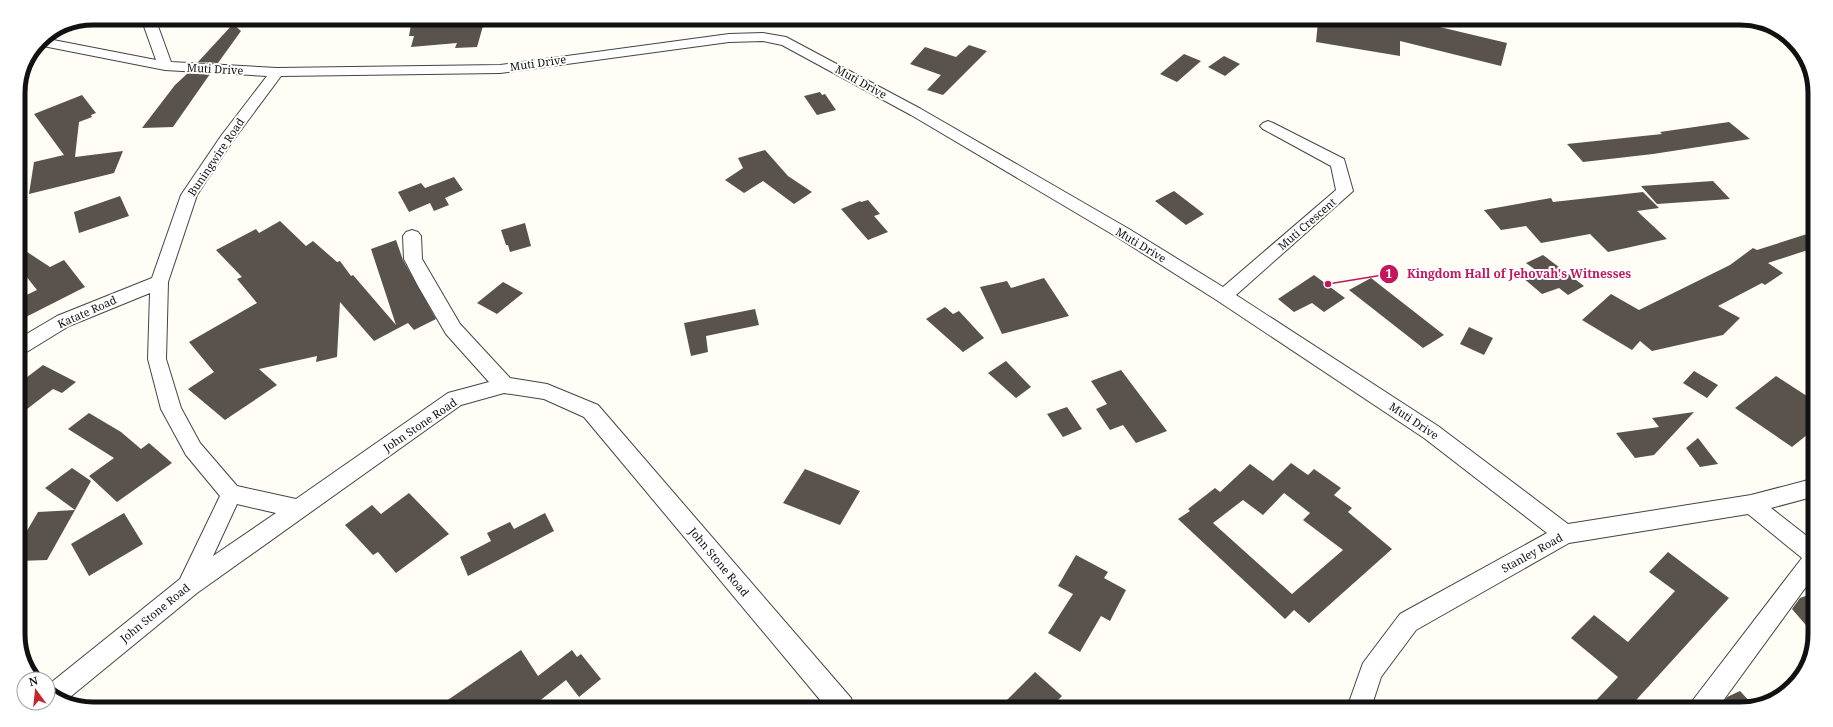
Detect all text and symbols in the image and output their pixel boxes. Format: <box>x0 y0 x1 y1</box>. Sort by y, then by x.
street label: Muti Drive <box>509 51 567 74</box>
street label: Muti Drive <box>186 60 244 77</box>
street label: Muti Drive <box>833 61 890 102</box>
street label: Buningwire Road <box>184 115 247 199</box>
street label: Muti Crescent <box>1274 194 1339 253</box>
street label: Muti Drive <box>1113 224 1169 266</box>
callout: Kingdom Hall of Jehovah's Witnesses <box>1379 262 1639 286</box>
text: 1 <box>1386 265 1393 282</box>
text: Kingdom Hall of Jehovah's Witnesses <box>1407 265 1631 282</box>
street label: Katate Road <box>55 292 119 331</box>
street label: John Stone Road <box>379 394 460 455</box>
street label: Muti Drive <box>1387 399 1442 443</box>
street label: John Stone Road <box>685 523 753 600</box>
street label: Stanley Road <box>1498 529 1565 576</box>
street label: John Stone Road <box>116 580 193 646</box>
north arrow <box>16 671 56 711</box>
text: N <box>27 672 40 689</box>

